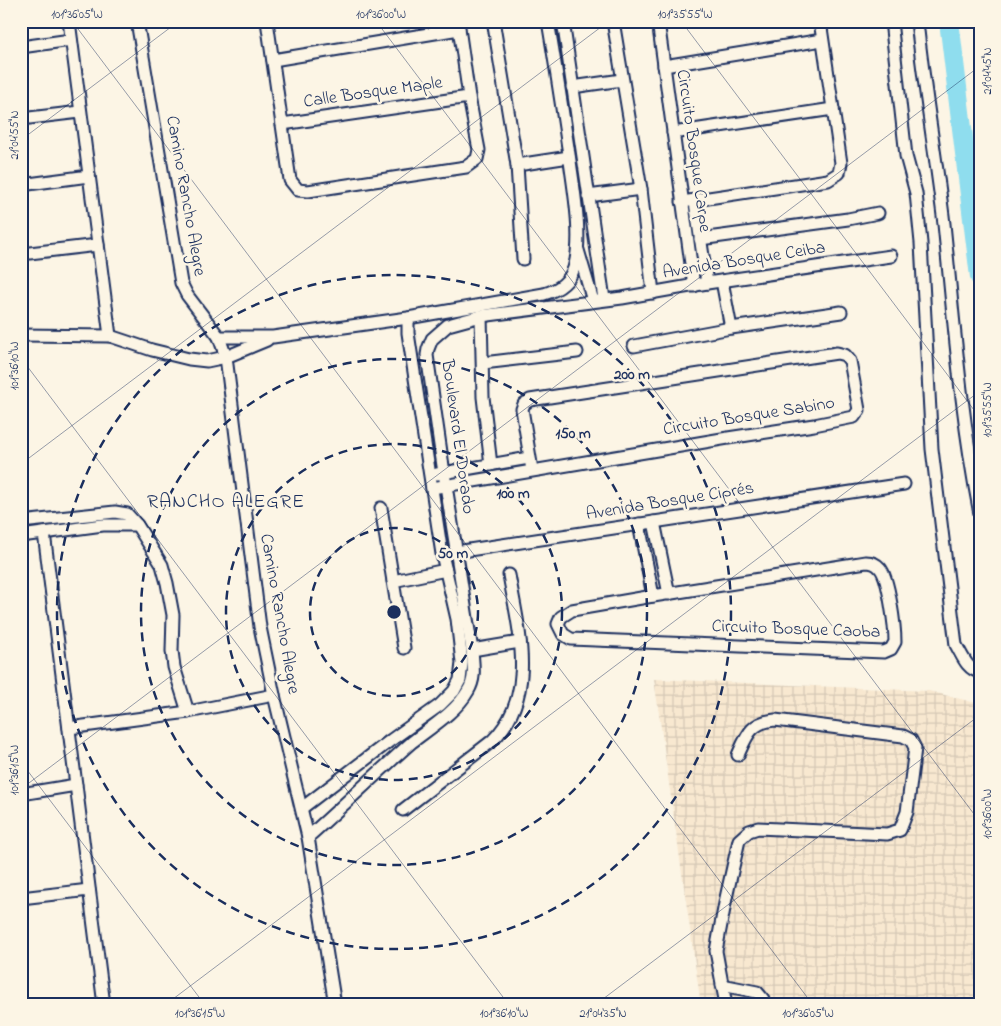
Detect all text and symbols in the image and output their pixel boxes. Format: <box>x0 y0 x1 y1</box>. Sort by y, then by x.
text: 101°36'05"W <box>51 6 103 24</box>
text: 101°36'00"W <box>356 6 406 24</box>
text: 101°35'55"W <box>658 6 712 24</box>
text: 21°04'45"N <box>979 47 997 95</box>
street label: Circuito Bosque Carpe <box>669 68 717 235</box>
street label: Calle Bosque Maple <box>302 70 445 116</box>
text: 21°04'55"N <box>6 110 24 160</box>
street label: Camino Rancho Alegre <box>157 114 212 279</box>
street label: Avenida Bosque Ceiba <box>661 235 827 287</box>
text: 101°36'10"W <box>6 342 24 390</box>
street label: Boulevard El Dorado <box>433 357 481 516</box>
text: 200 m <box>613 364 650 386</box>
text: 101°35'55"W <box>979 383 997 437</box>
street label: Circuito Bosque Sabino <box>661 391 837 443</box>
text: 150 m <box>555 423 591 445</box>
street label: Avenida Bosque Ciprés <box>584 476 756 528</box>
text: 100 m <box>496 483 530 505</box>
district label: RANCHO ALEGRE <box>147 488 305 517</box>
street label: Camino Rancho Alegre <box>251 532 306 697</box>
text: 50 m <box>438 543 469 565</box>
centre of rings <box>385 603 403 621</box>
street label: Circuito Bosque Caoba <box>711 614 881 646</box>
text: 101°36'15"W <box>6 745 24 795</box>
text: 101°36'00"W <box>979 789 997 839</box>
text: 101°36'15"W <box>175 1005 225 1023</box>
text: 101°36'10"W <box>480 1005 528 1023</box>
text: 21°04'35"N <box>579 1005 627 1023</box>
text: 101°36'05"W <box>782 1005 834 1023</box>

